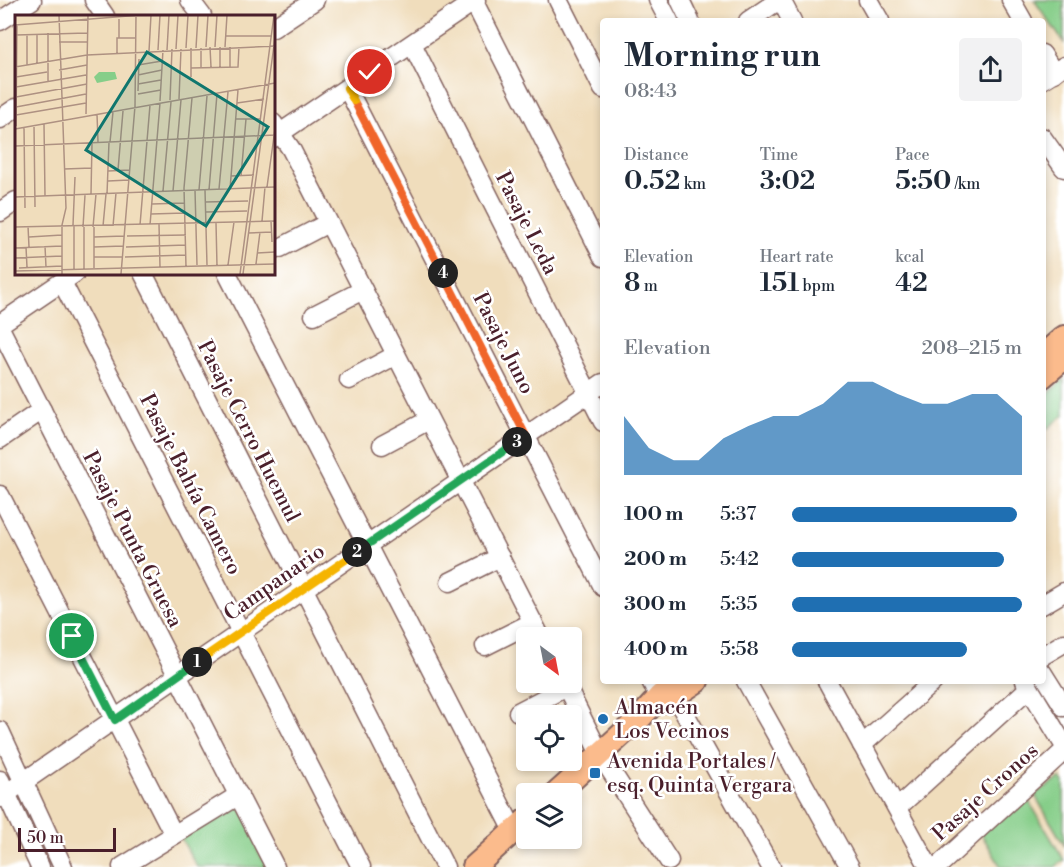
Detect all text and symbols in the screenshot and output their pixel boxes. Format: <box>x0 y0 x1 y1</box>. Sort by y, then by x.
inset map <box>15 15 274 274</box>
text: Morning run <box>624 36 821 77</box>
button: share <box>959 38 1022 101</box>
pin <box>344 46 395 97</box>
icon: check <box>353 55 386 88</box>
text: 08:43 <box>624 79 677 104</box>
text: Distance <box>624 145 689 165</box>
text: Time <box>760 145 798 165</box>
text: Pace <box>895 145 930 165</box>
text: 0.52 <box>624 165 680 197</box>
text: 3:02 <box>760 165 815 197</box>
text: 5:50 <box>895 165 951 197</box>
street label: Pasaje Leda <box>489 167 563 280</box>
text: km <box>680 174 706 194</box>
text: /km <box>951 174 980 194</box>
text: Elevation <box>624 247 693 267</box>
text: Heart rate <box>760 247 834 267</box>
text: kcal <box>895 247 924 267</box>
pin: 4 <box>428 258 458 288</box>
text: 4 <box>438 263 448 283</box>
text: 8 <box>624 267 640 299</box>
text: 151 <box>760 267 799 299</box>
text: 42 <box>895 267 928 299</box>
text: m <box>640 276 658 296</box>
text: bpm <box>799 276 835 296</box>
street label: Pasaje Juno <box>466 288 540 399</box>
street label: Pasaje Cerro Huemul <box>191 336 305 527</box>
text: Elevation <box>624 336 711 361</box>
text: 208–215 m <box>921 336 1022 361</box>
street label: Pasaje Bahía Camero <box>133 390 247 579</box>
pin: 3 <box>502 427 532 457</box>
text: 3 <box>512 432 522 452</box>
street label: Pasaje Punta Gruesa <box>76 447 188 632</box>
text: 100 m <box>624 502 683 527</box>
text: 5:37 <box>720 502 756 527</box>
pin: 2 <box>342 537 372 567</box>
street label: Campanario <box>219 538 330 627</box>
text: 2 <box>352 542 362 562</box>
text: 200 m <box>624 547 687 572</box>
text: 5:42 <box>720 547 759 572</box>
text: 300 m <box>624 592 687 617</box>
text: 5:35 <box>720 592 758 617</box>
pin <box>46 610 97 661</box>
icon: arrive <box>55 619 88 652</box>
north arrow <box>516 627 582 693</box>
map controls <box>516 627 582 849</box>
text: 400 m <box>624 637 688 662</box>
text: 5:58 <box>720 637 759 662</box>
pin: 1 <box>182 647 212 677</box>
text: 1 <box>193 652 201 672</box>
place label: Almacén Los Vecinos <box>614 695 729 745</box>
button: locate <box>516 705 582 771</box>
marker: Almacén Los Vecinos <box>596 712 610 726</box>
street label: Pasaje Cronos <box>927 738 1044 847</box>
place label: Avenida Portales / esq. Quinta Vergara <box>606 749 793 799</box>
marker: Avenida Portales / esq. Quinta Vergara <box>588 766 602 780</box>
button: layers <box>516 783 582 849</box>
scale bar <box>18 825 116 852</box>
text: 50 m <box>27 828 64 848</box>

